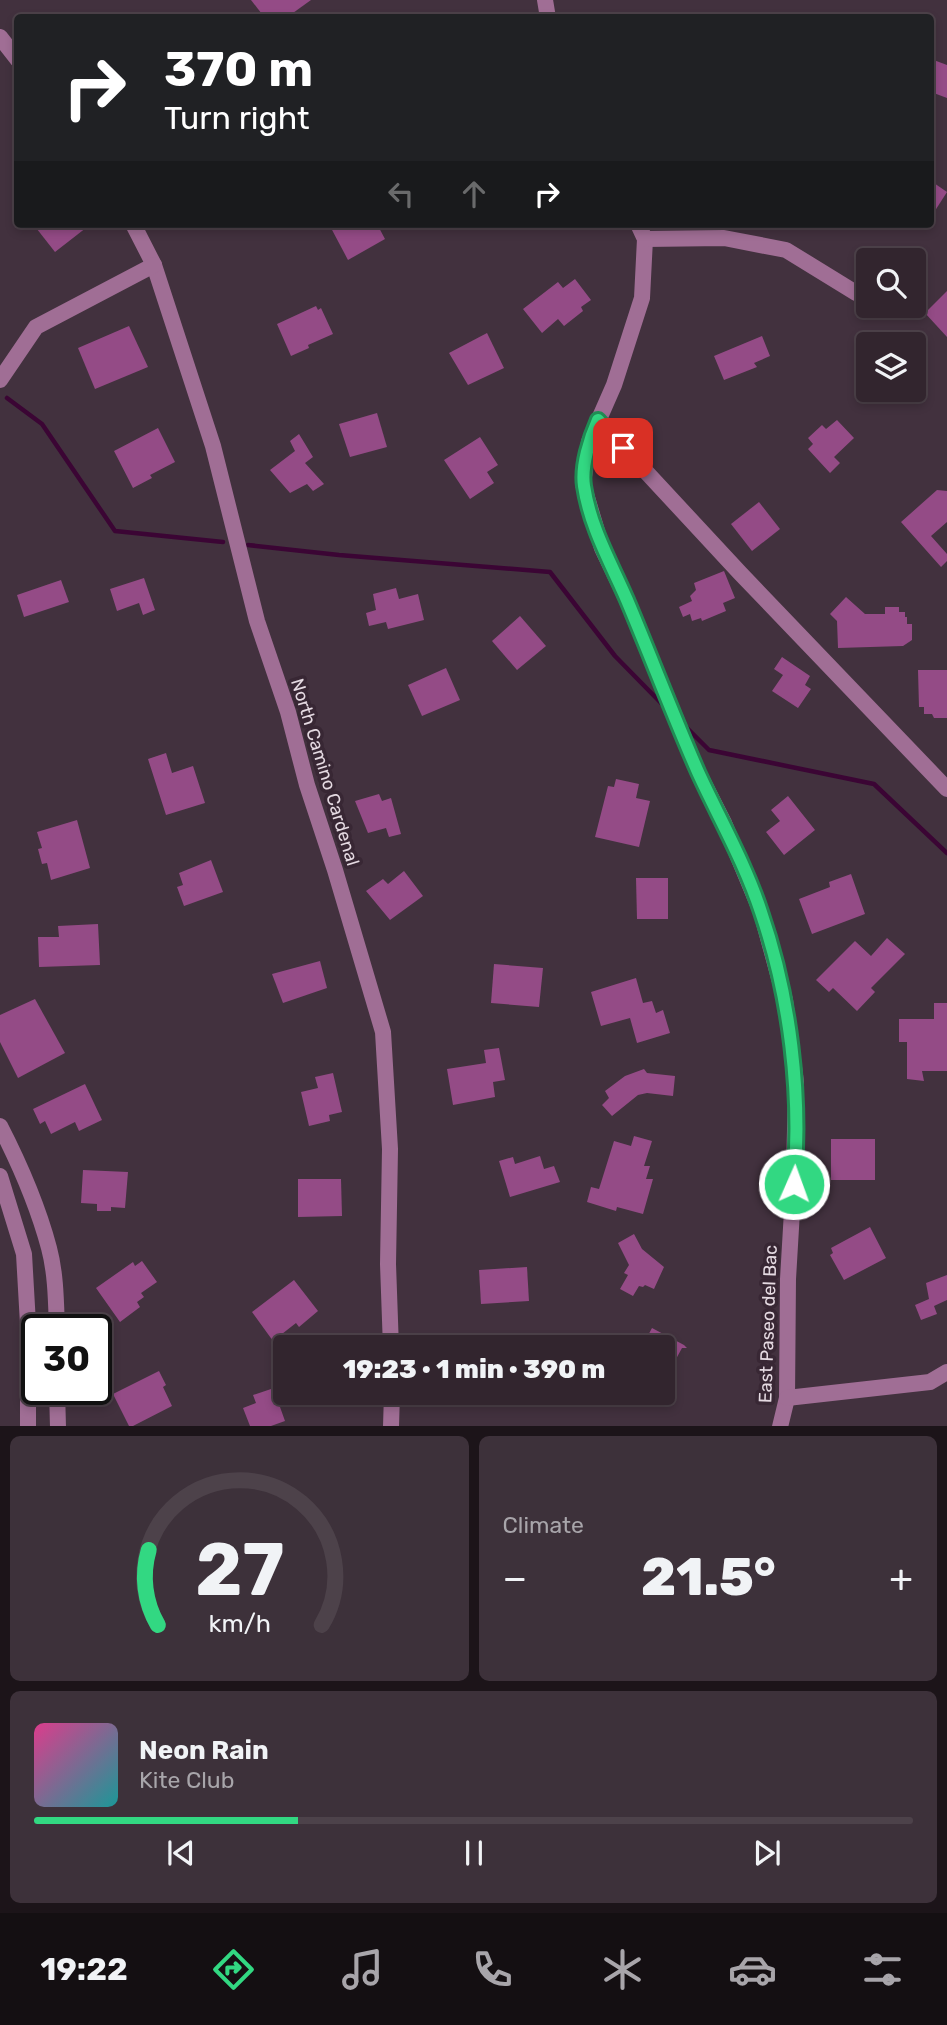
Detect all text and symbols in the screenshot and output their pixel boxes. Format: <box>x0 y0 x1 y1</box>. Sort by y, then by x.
text: 370 m <box>164 40 313 98</box>
icon: right <box>49 42 140 133</box>
text: Turn right <box>164 99 309 137</box>
icon: left <box>382 175 420 213</box>
icon: ahead <box>455 175 493 213</box>
icon: right <box>528 175 566 213</box>
map controls <box>856 248 926 402</box>
button: search <box>856 248 926 318</box>
button: layers <box>856 332 926 402</box>
pin <box>593 418 653 478</box>
icon: arrive <box>604 429 642 467</box>
street label: North Camino Cardenal <box>286 676 364 868</box>
position arrow <box>757 1147 831 1221</box>
street label: East Paseo del Bac <box>754 1244 782 1403</box>
speed limit sign: 30 <box>21 1314 112 1405</box>
text: 19:23 · 1 min · 390 m <box>343 1354 605 1385</box>
text: Climate <box>503 1511 584 1539</box>
text: 27 <box>195 1527 284 1613</box>
text: 21.5° <box>641 1546 776 1608</box>
text: − <box>503 1555 527 1601</box>
text: + <box>889 1555 913 1601</box>
text: km/h <box>208 1608 270 1637</box>
text: Neon Rain <box>139 1735 269 1766</box>
text: Kite Club <box>139 1766 234 1794</box>
icon: previous <box>162 1834 200 1872</box>
icon: pause <box>455 1834 493 1872</box>
icon: next <box>748 1834 786 1872</box>
icon: directions <box>209 1945 258 1994</box>
icon: music <box>338 1945 387 1994</box>
icon: phone <box>468 1945 517 1994</box>
icon: climate <box>598 1945 647 1994</box>
icon: car <box>728 1945 777 1994</box>
icon: filters <box>858 1945 907 1994</box>
text: 19:22 <box>40 1950 128 1988</box>

